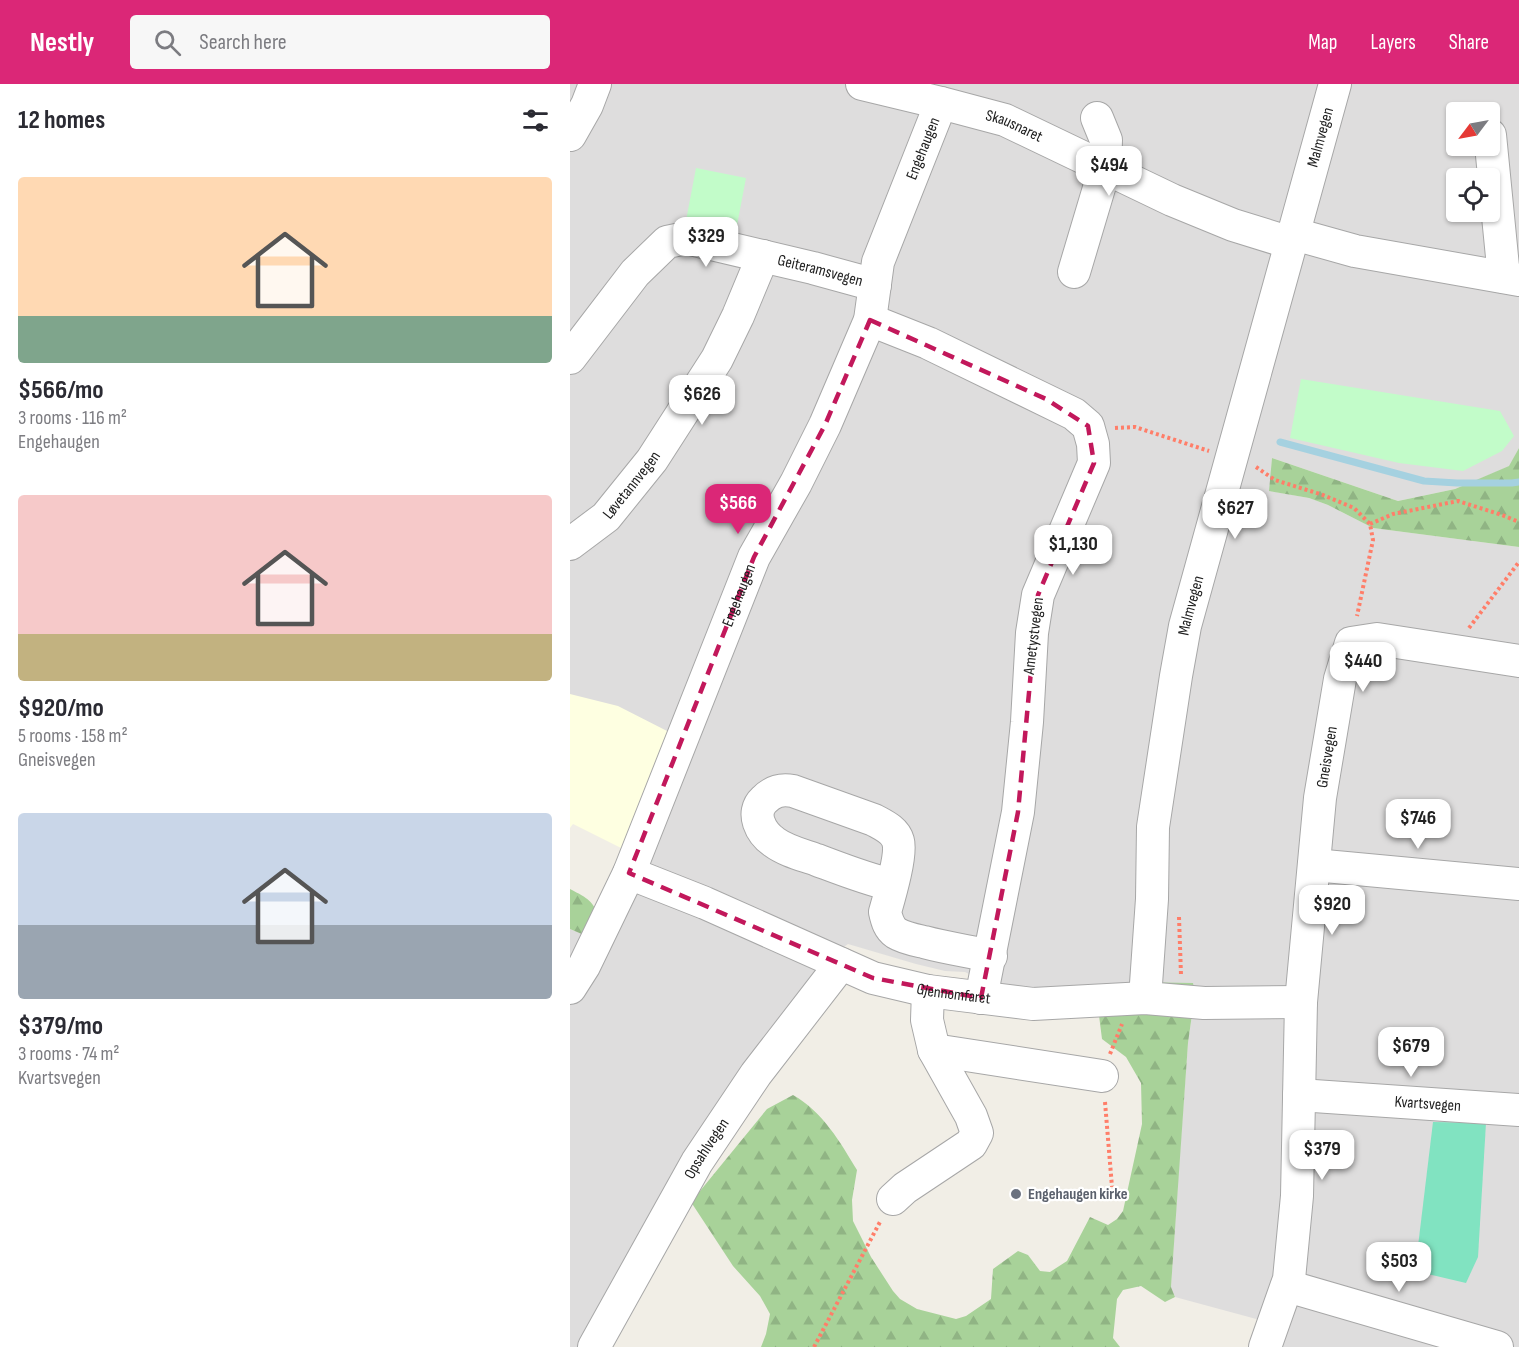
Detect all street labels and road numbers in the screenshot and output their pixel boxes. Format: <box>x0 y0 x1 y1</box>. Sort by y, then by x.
street label: Malmvegen <box>1303 105 1338 169</box>
street label: Skausnaret <box>984 106 1046 146</box>
street label: Engehaugen <box>902 115 944 183</box>
street label: Geiteramsvegen <box>776 250 865 291</box>
street label: Løvetannvegen <box>599 448 665 523</box>
street label: Engehaugen <box>718 561 760 629</box>
street label: Malmvegen <box>1174 574 1208 637</box>
street label: Ametystvegen <box>1020 596 1048 677</box>
street label: Gneisvegen <box>1312 725 1341 789</box>
street label: Gjennomfaret <box>915 979 992 1008</box>
street label: Kvartsvegen <box>1394 1092 1461 1116</box>
street label: Opsahlvegen <box>680 1115 733 1182</box>

